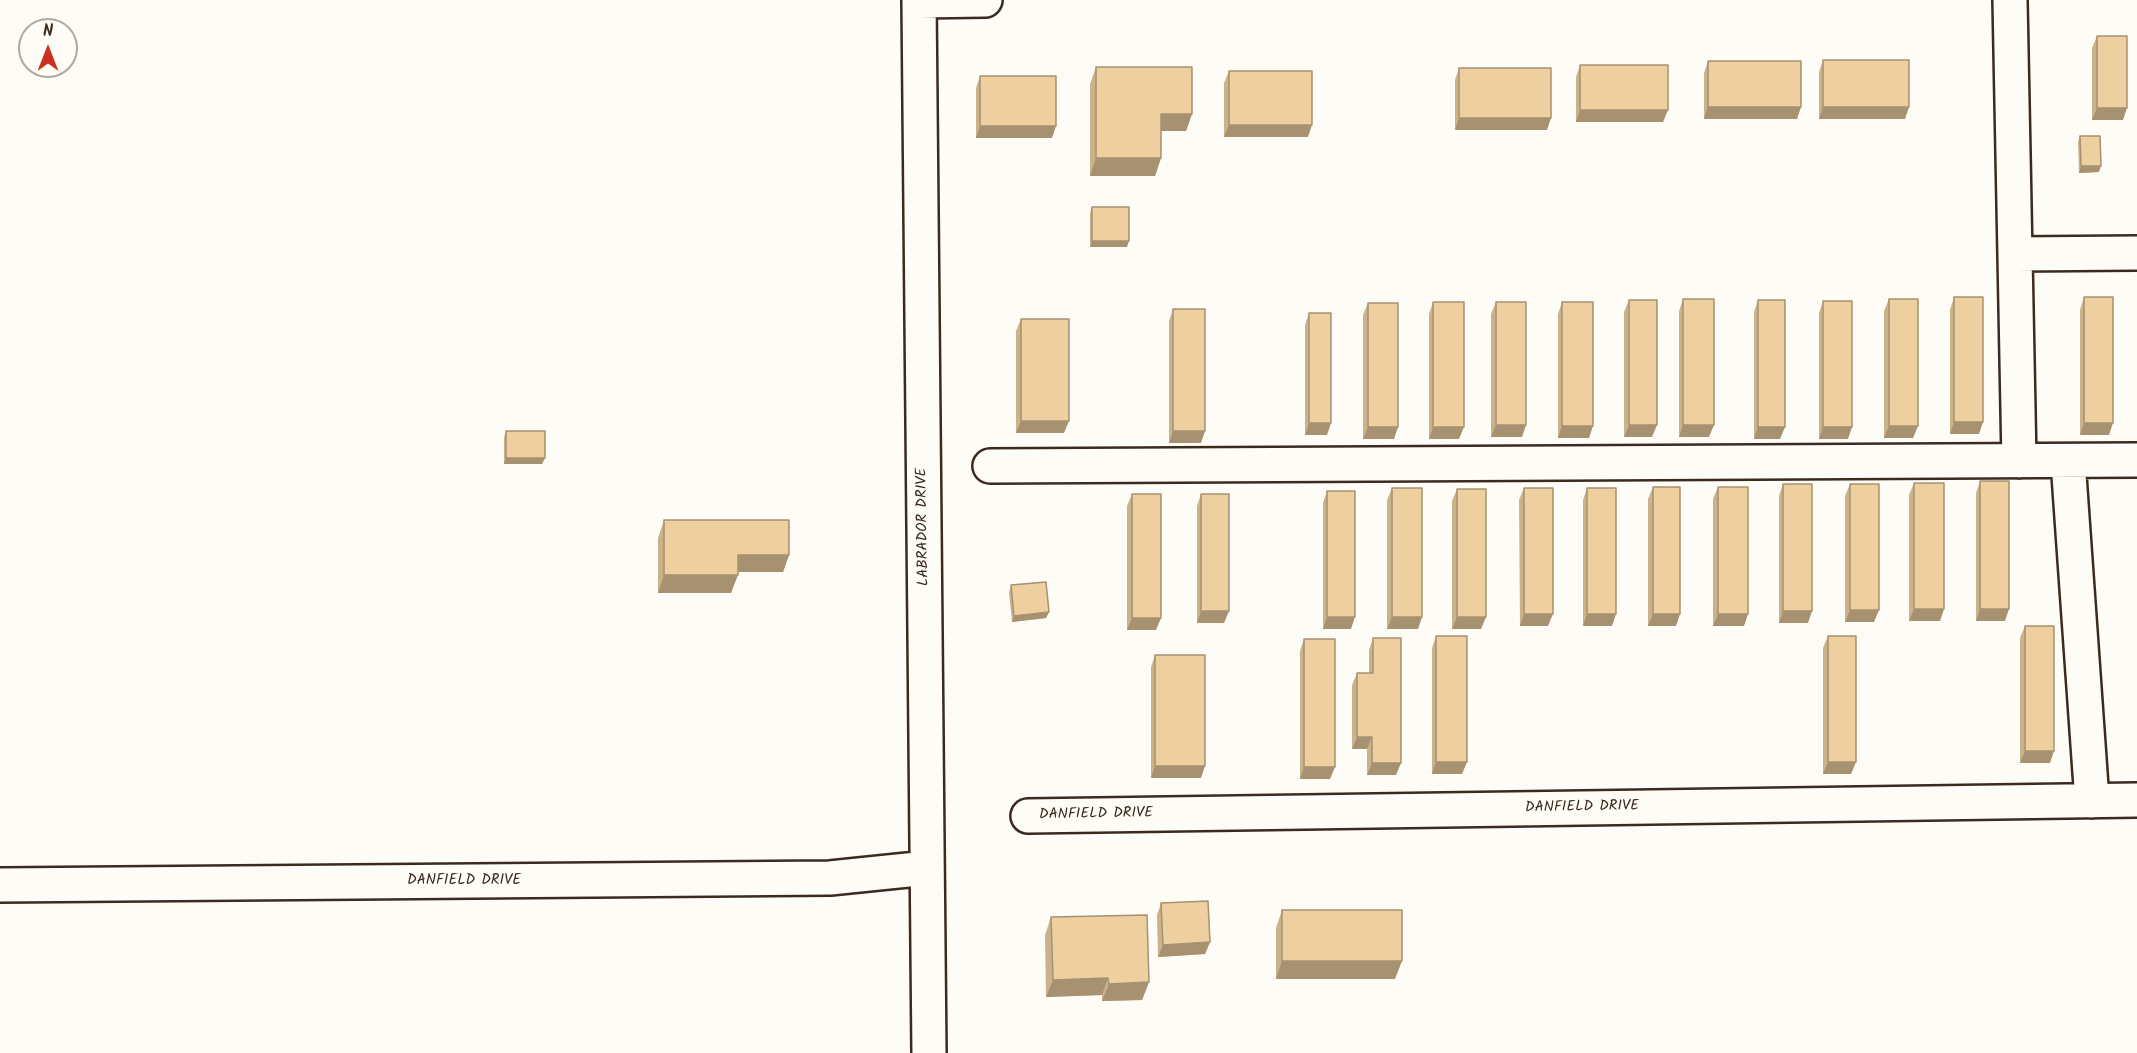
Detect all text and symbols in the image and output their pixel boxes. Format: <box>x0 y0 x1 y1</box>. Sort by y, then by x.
north arrow <box>18 18 78 78</box>
text: N <box>43 19 53 44</box>
street label: LABRADOR DRIVE <box>914 468 934 586</box>
street label: DANFIELD DRIVE <box>1525 798 1639 818</box>
street label: DANFIELD DRIVE <box>1039 805 1153 825</box>
street label: DANFIELD DRIVE <box>407 872 521 890</box>

